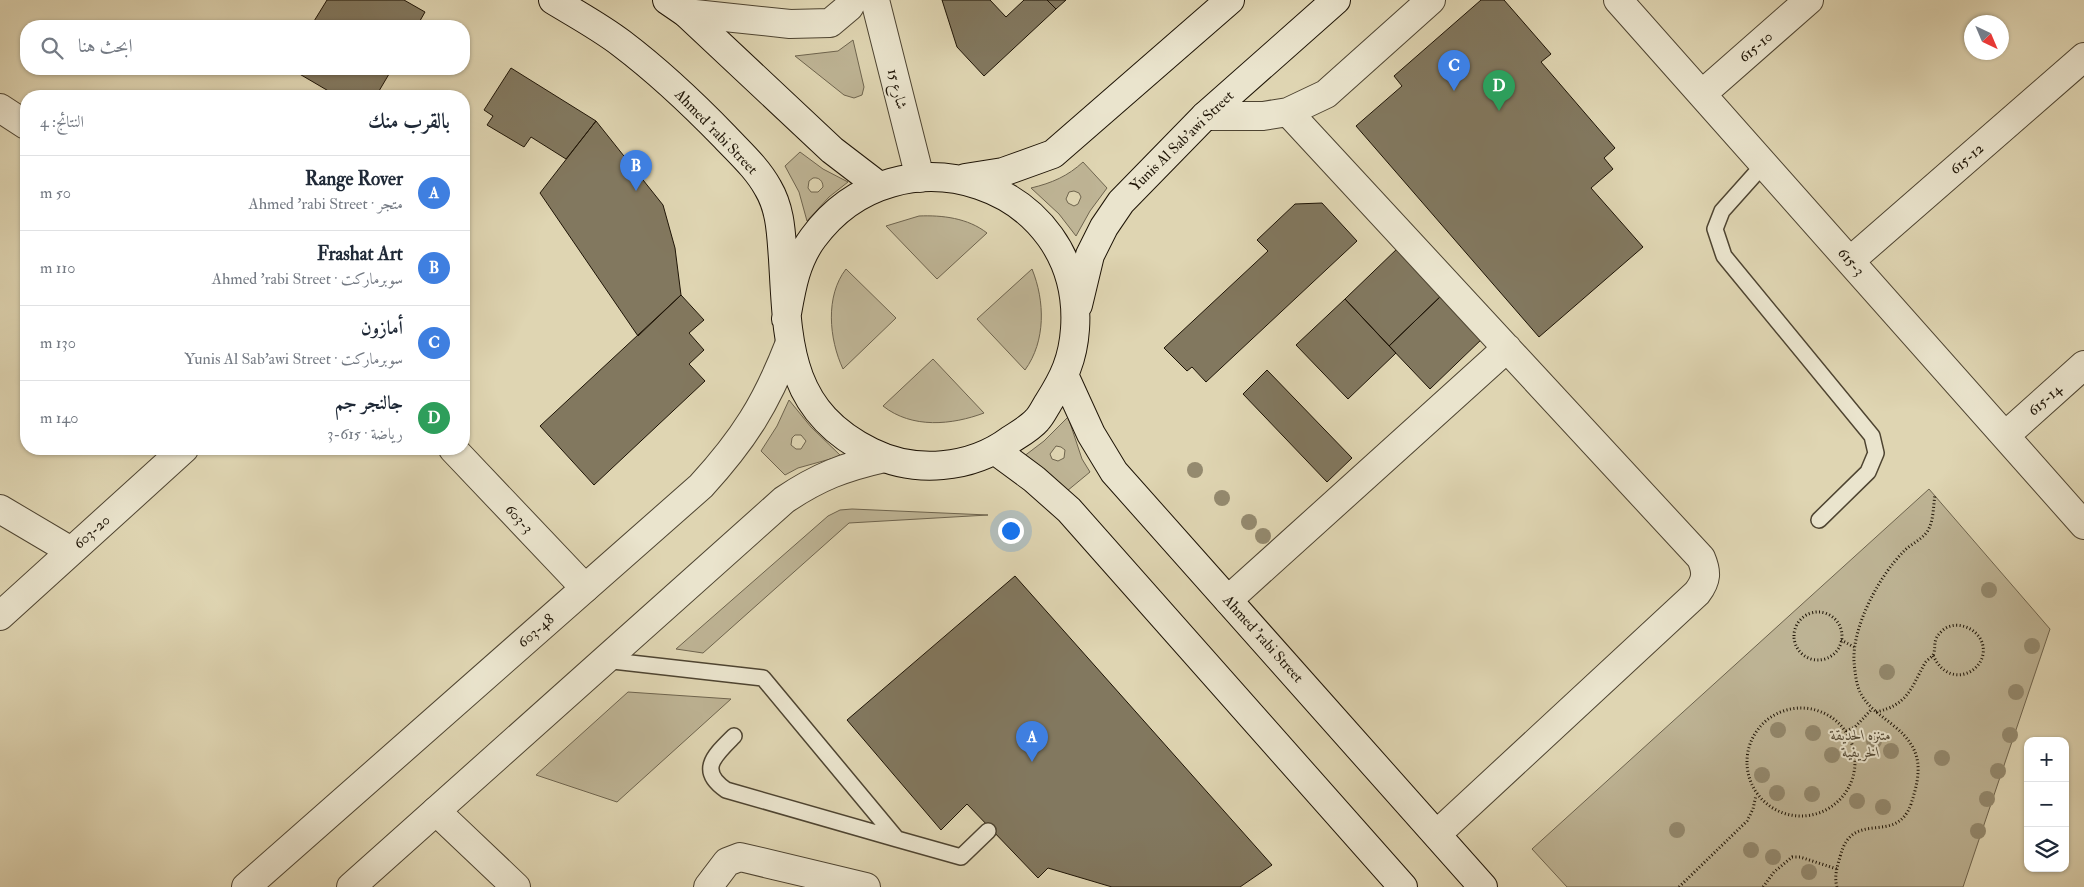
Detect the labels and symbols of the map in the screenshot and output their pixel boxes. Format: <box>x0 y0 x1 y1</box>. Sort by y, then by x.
north arrow <box>1964 15 2009 60</box>
street label: 615-10 <box>1735 27 1777 67</box>
pin: C <box>1438 50 1470 91</box>
street label: شارع 15 <box>880 67 911 112</box>
pin: D <box>1483 70 1515 111</box>
street label: Ahmed 'rabi Street <box>670 84 762 179</box>
street label: Yunis Al Sab'awi Street <box>1126 86 1238 196</box>
street label: 615-12 <box>1946 139 1988 179</box>
pin: B <box>620 150 652 191</box>
street label: 615-3 <box>1833 244 1869 280</box>
street label: 615-14 <box>2024 379 2067 420</box>
street label: 603-3 <box>501 500 537 538</box>
street label: 603-20 <box>70 511 114 553</box>
your location <box>998 518 1024 544</box>
street label: Ahmed 'rabi Street <box>1218 590 1308 687</box>
street label: 603-48 <box>514 610 558 652</box>
pin: A <box>1016 721 1048 762</box>
park label: متنزه الحديقة الخريفية <box>1829 726 1891 762</box>

